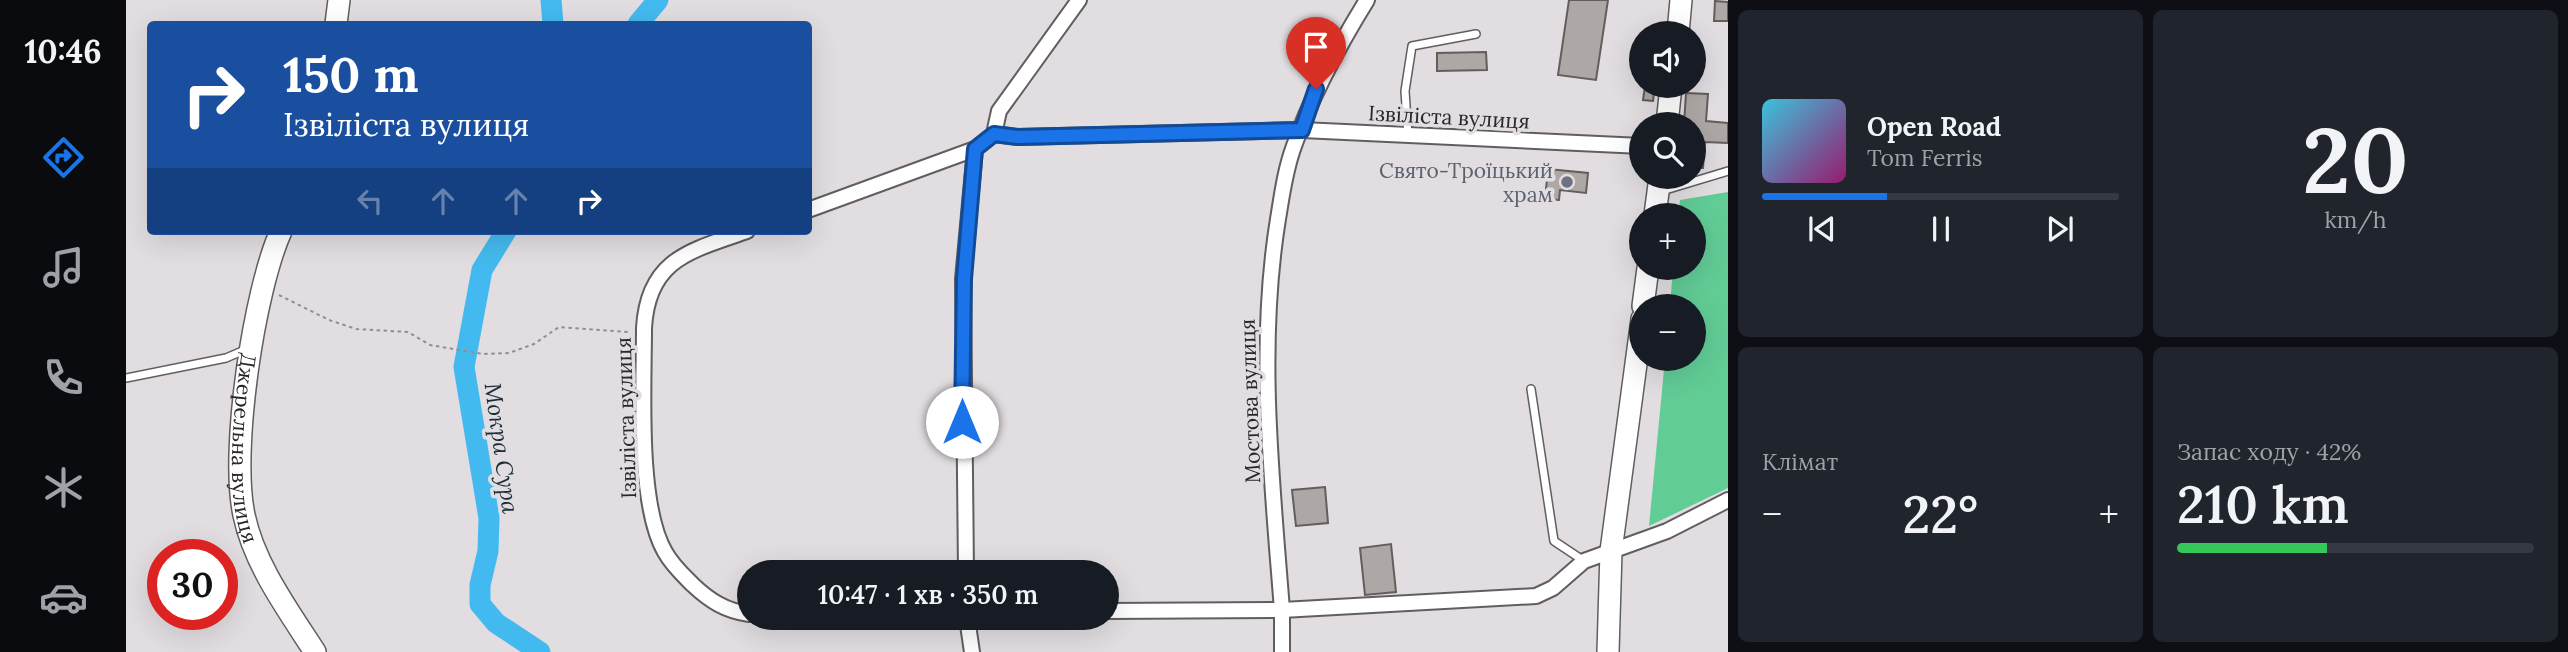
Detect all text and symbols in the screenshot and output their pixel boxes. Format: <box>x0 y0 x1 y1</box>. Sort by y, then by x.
pin <box>1286 17 1346 89</box>
map controls <box>1629 21 1706 371</box>
button: sound <box>1629 21 1706 98</box>
icon: arrive <box>1297 28 1335 66</box>
text: 10:46 <box>24 31 102 72</box>
text: 150 m <box>283 43 419 105</box>
icon: right <box>168 49 259 140</box>
street label: Ізвіліста вулиця <box>1368 99 1530 135</box>
text: 20 <box>2302 101 2409 218</box>
text: Ізвіліста вулиця <box>283 104 529 145</box>
text: Open Road <box>1867 110 2001 143</box>
button: search <box>1629 112 1706 189</box>
icon: directions <box>39 133 88 182</box>
text: Tom Ferris <box>1867 143 1982 172</box>
place label: Свято-Троїцький храм <box>1379 157 1553 208</box>
marker: Свято-Троїцький храм <box>1559 174 1575 190</box>
icon: left <box>351 182 389 220</box>
icon: ahead <box>424 182 462 220</box>
icon: ahead <box>497 182 535 220</box>
icon: right <box>570 182 608 220</box>
button: + <box>1629 203 1706 280</box>
text: km/h <box>2324 205 2387 234</box>
icon: previous <box>1803 210 1841 248</box>
icon: pause <box>1922 210 1960 248</box>
icon: next <box>2041 210 2079 248</box>
icon: music <box>39 243 88 292</box>
button: − <box>1629 294 1706 371</box>
street label: Мостова вулиця <box>1234 318 1266 484</box>
street label: Ізвіліста вулиця <box>610 337 642 499</box>
street label: Джерельна вулиця <box>226 351 265 547</box>
icon: phone <box>39 353 88 402</box>
water label: Мокра Сура <box>478 381 526 515</box>
position arrow <box>925 385 999 459</box>
text: Запас ходу · 42% <box>2177 437 2361 466</box>
text: Клімат <box>1762 447 1838 476</box>
icon: climate <box>39 463 88 512</box>
text: 210 km <box>2177 471 2349 537</box>
text: 22° <box>1903 481 1978 547</box>
text: − <box>1762 490 1782 538</box>
text: + <box>2099 490 2119 538</box>
speed limit sign: 30 <box>147 539 238 630</box>
icon: car <box>39 573 88 622</box>
text: 10:47 · 1 хв · 350 m <box>818 578 1038 611</box>

